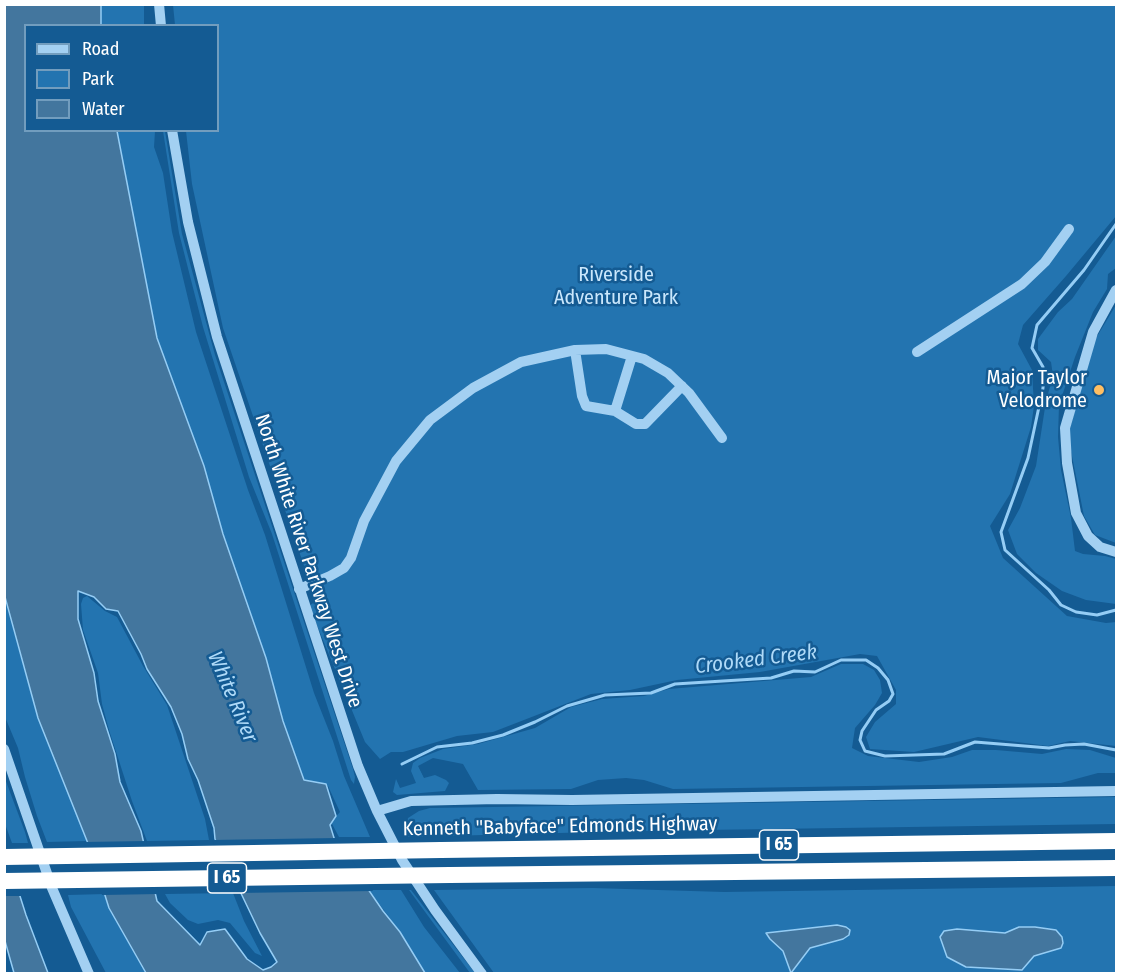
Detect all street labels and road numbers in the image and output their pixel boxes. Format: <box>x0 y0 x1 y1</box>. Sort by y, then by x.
street label: North White River Parkway West Drive <box>249 411 367 711</box>
street label: Kenneth "Babyface" Edmonds Highway <box>402 812 718 842</box>
road number: I 65 <box>760 830 798 860</box>
road number: I 65 <box>208 863 246 893</box>

